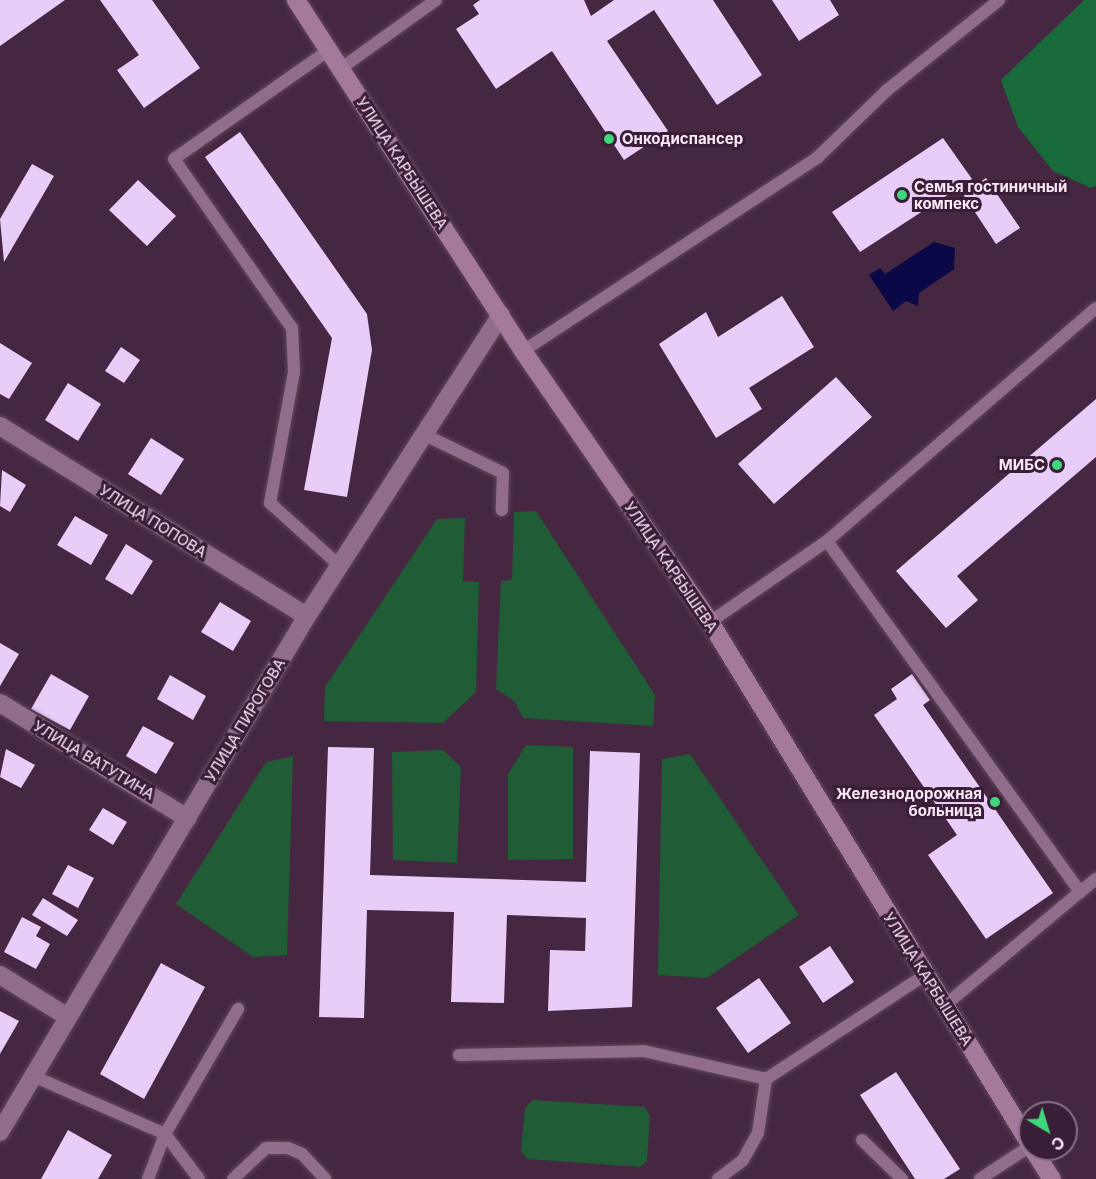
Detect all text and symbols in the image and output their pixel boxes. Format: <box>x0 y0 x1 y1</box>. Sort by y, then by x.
street label: УЛИЦА КАРБЫШЕВА <box>353 94 451 232</box>
marker: Онкодиспансер <box>600 130 618 148</box>
place label: Онкодиспансер <box>622 130 743 148</box>
place label: Семья гостиничный компекс <box>914 177 1067 212</box>
marker: Семья гостиничный компекс <box>895 188 909 202</box>
place label: МИБС <box>999 456 1045 474</box>
marker: МИБС <box>1050 458 1064 472</box>
street label: УЛИЦА ПОПОВА <box>96 481 210 561</box>
street label: УЛИЦА КАРБЫШЕВА <box>621 498 721 636</box>
street label: УЛИЦА ПИРОГОВА <box>201 655 289 785</box>
street label: УЛИЦА ВАТУТИНА <box>30 717 158 803</box>
place label: Железнодорожная больница <box>836 784 982 819</box>
marker: Железнодорожная больница <box>986 793 1004 811</box>
street label: УЛИЦА КАРБЫШЕВА <box>880 909 976 1049</box>
north arrow <box>1018 1101 1078 1161</box>
text: С <box>1047 1132 1069 1155</box>

